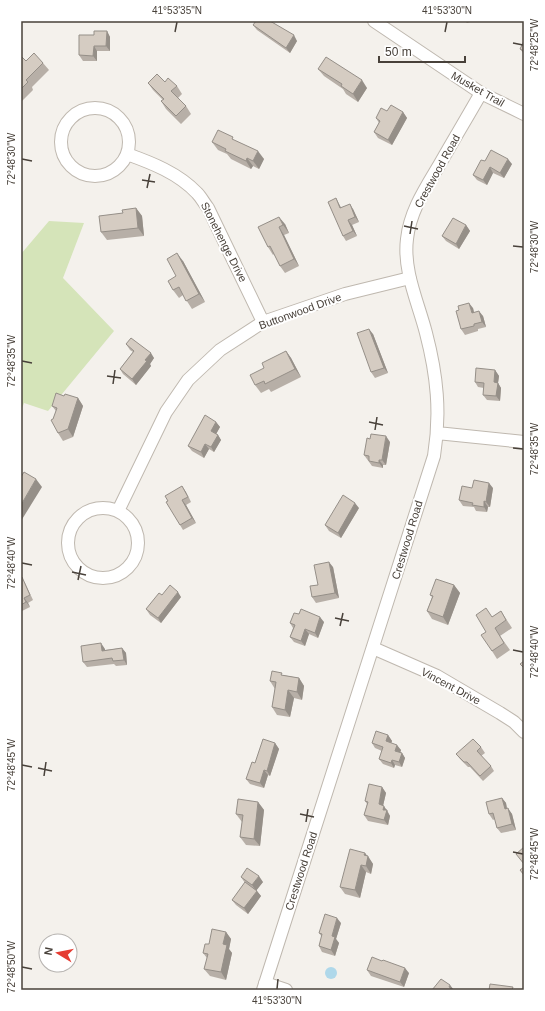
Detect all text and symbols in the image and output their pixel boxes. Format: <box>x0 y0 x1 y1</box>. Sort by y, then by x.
text: 41°53'35"N <box>152 5 202 16</box>
text: 41°53'30"N <box>422 5 472 16</box>
text: 72°48'25"W <box>529 18 540 71</box>
scale bar <box>379 38 465 64</box>
text: 50 m <box>385 45 412 59</box>
street label: Musket Trail <box>449 69 507 109</box>
text: 72°48'30"W <box>6 132 17 185</box>
street label: Crestwood Road <box>412 132 462 210</box>
street label: Stonehenge Drive <box>199 200 249 284</box>
text: 72°48'30"W <box>529 220 540 273</box>
street label: Buttonwood Drive <box>257 291 343 331</box>
text: 72°48'35"W <box>6 334 17 387</box>
text: 72°48'35"W <box>529 422 540 475</box>
street label: Crestwood Road <box>389 499 425 581</box>
text: 72°48'40"W <box>6 536 17 589</box>
text: 72°48'40"W <box>529 625 540 678</box>
street label: Vincent Drive <box>419 665 483 707</box>
text: 72°48'45"W <box>6 738 17 791</box>
text: 72°48'45"W <box>529 827 540 880</box>
street label: Crestwood Road <box>283 830 319 912</box>
north arrow <box>38 933 78 973</box>
text: 72°48'50"W <box>6 940 17 993</box>
text: N <box>42 946 55 956</box>
text: 41°53'30"N <box>252 995 302 1006</box>

